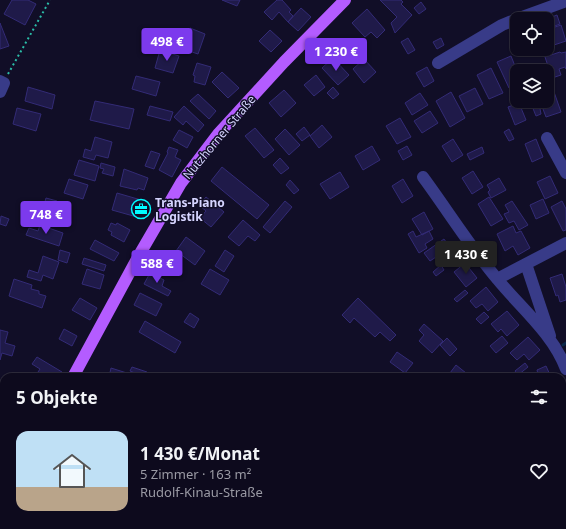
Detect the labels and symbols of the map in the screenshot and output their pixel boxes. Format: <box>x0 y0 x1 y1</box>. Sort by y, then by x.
pin: 498 € <box>139 28 195 62</box>
pin: 1 230 € <box>299 38 373 72</box>
street label: Nutzhorner Straße <box>179 91 259 183</box>
place label: Trans-Piano Logistik <box>155 194 225 225</box>
office icon: Trans-Piano Logistik <box>130 198 152 220</box>
pin: 748 € <box>18 201 74 235</box>
pin: 1 430 € <box>429 241 503 275</box>
pin: 588 € <box>129 250 185 284</box>

